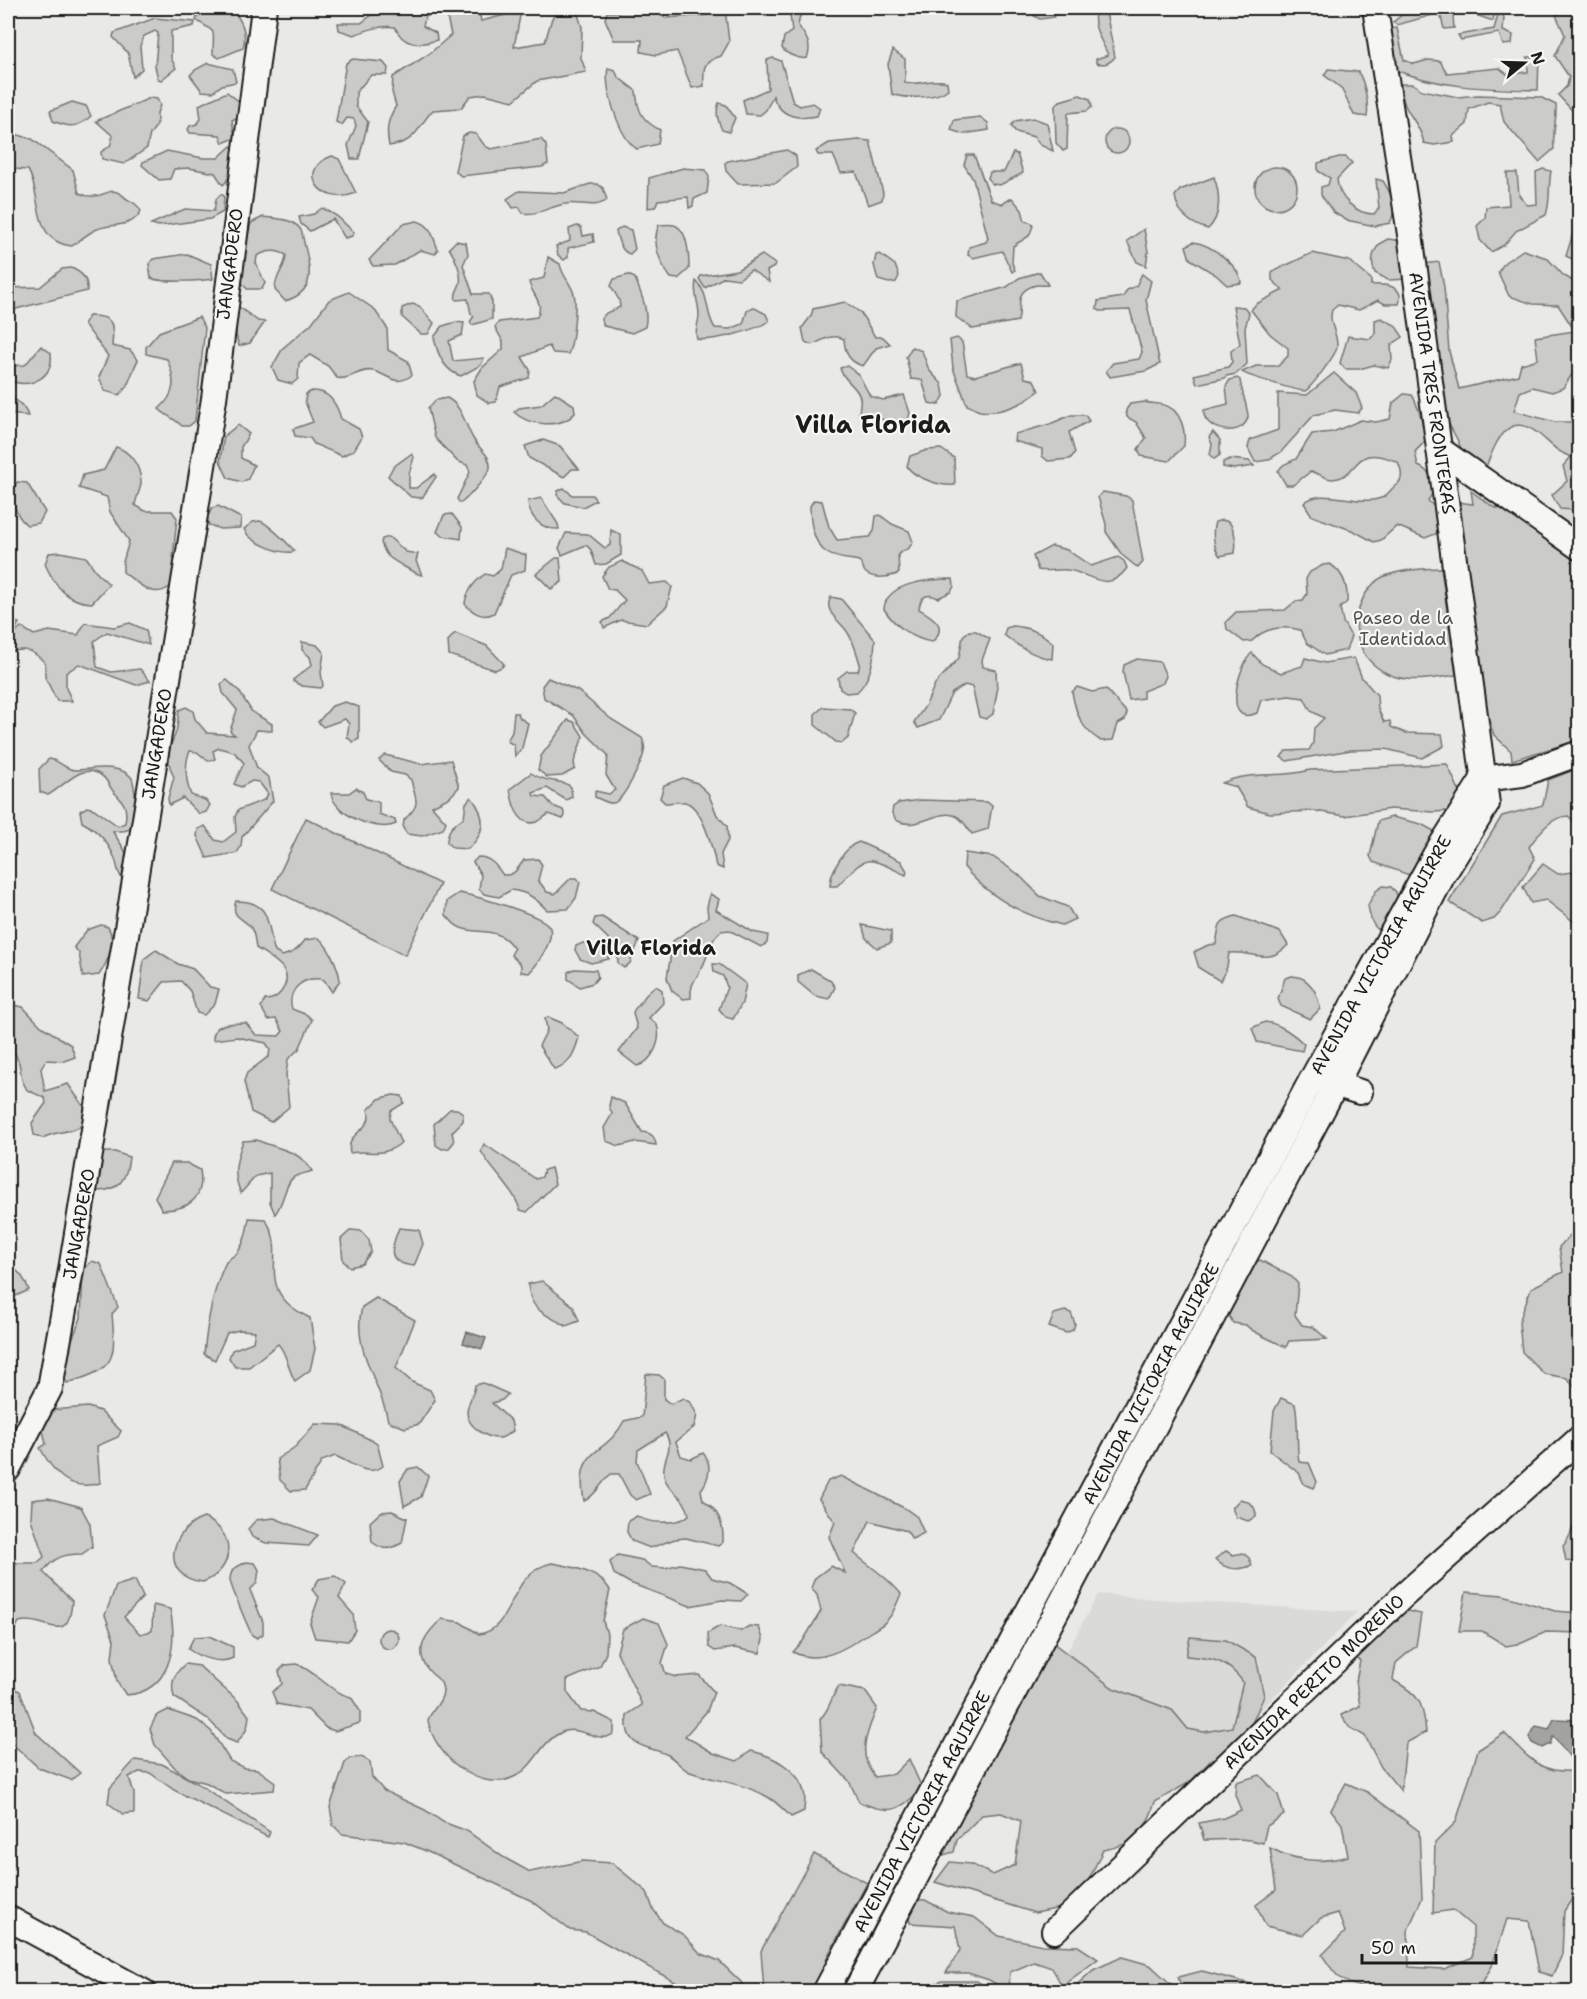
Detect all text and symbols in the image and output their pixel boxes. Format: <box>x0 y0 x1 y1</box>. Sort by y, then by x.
north arrow <box>1494 33 1554 93</box>
text: N <box>1526 49 1550 68</box>
street label: JANGADERO <box>211 207 249 321</box>
street label: AVENIDA TRES FRONTERAS <box>1403 270 1461 516</box>
district label: Villa Florida <box>795 409 951 441</box>
park label: Paseo de la Identidad <box>1353 606 1453 651</box>
street label: JANGADERO <box>136 687 178 801</box>
street label: AVENIDA VICTORIA AGUIRRE <box>1305 831 1457 1079</box>
district label: Villa Florida <box>586 935 716 961</box>
street label: JANGADERO <box>57 1167 101 1281</box>
street label: AVENIDA VICTORIA AGUIRRE <box>1077 1259 1225 1509</box>
street label: AVENIDA PERITO MORENO <box>1218 1589 1410 1775</box>
street label: AVENIDA VICTORIA AGUIRRE <box>848 1687 996 1937</box>
scale bar <box>1362 1927 1496 1965</box>
text: 50 m <box>1371 1936 1416 1960</box>

